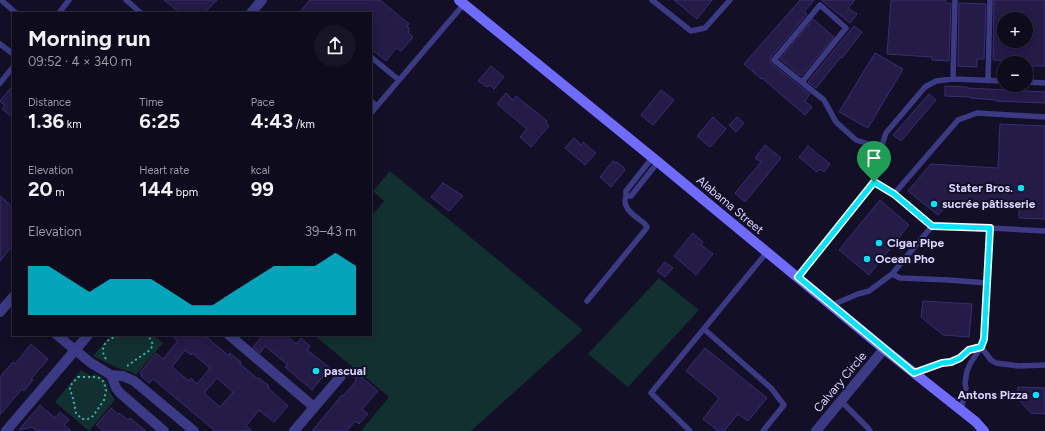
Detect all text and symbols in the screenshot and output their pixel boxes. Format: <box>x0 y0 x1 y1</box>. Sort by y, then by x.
map controls <box>997 12 1033 92</box>
button: + <box>997 12 1033 48</box>
text: Morning run <box>28 25 151 52</box>
button: share <box>314 25 356 67</box>
text: 09:52 · 4 × 340 m <box>28 54 132 69</box>
button: − <box>997 56 1033 92</box>
text: Distance <box>28 96 71 109</box>
text: Time <box>139 96 163 109</box>
text: Pace <box>251 96 274 109</box>
text: 1.36 <box>28 109 64 133</box>
text: 6:25 <box>139 109 180 133</box>
text: 4:43 <box>251 109 293 133</box>
text: km <box>64 118 82 131</box>
text: /km <box>293 118 315 131</box>
pin <box>857 141 891 182</box>
icon: arrive <box>863 147 885 169</box>
text: Elevation <box>28 164 73 177</box>
text: Heart rate <box>139 164 189 177</box>
text: kcal <box>251 164 270 177</box>
street label: Alabama Street <box>694 173 767 237</box>
text: 20 <box>28 177 53 201</box>
text: 144 <box>139 177 173 201</box>
text: 99 <box>251 177 274 201</box>
place label: Stater Bros. <box>948 181 1013 195</box>
marker: Stater Bros. <box>1016 183 1026 193</box>
text: m <box>53 186 65 199</box>
text: bpm <box>173 186 198 199</box>
place label: sucrée pâtisserie <box>942 197 1036 211</box>
marker: sucrée pâtisserie <box>929 199 939 209</box>
text: Elevation <box>28 224 81 239</box>
text: 39–43 m <box>305 224 356 239</box>
place label: Cigar Pipe <box>887 236 944 250</box>
marker: Cigar Pipe <box>874 238 884 248</box>
place label: Ocean Pho <box>875 252 935 266</box>
marker: Ocean Pho <box>862 254 872 264</box>
street label: Calvary Circle <box>811 349 869 415</box>
place label: pascual <box>324 364 366 378</box>
marker: pascual <box>311 366 321 376</box>
place label: Antons Pizza <box>957 388 1028 402</box>
marker: Antons Pizza <box>1031 390 1041 400</box>

